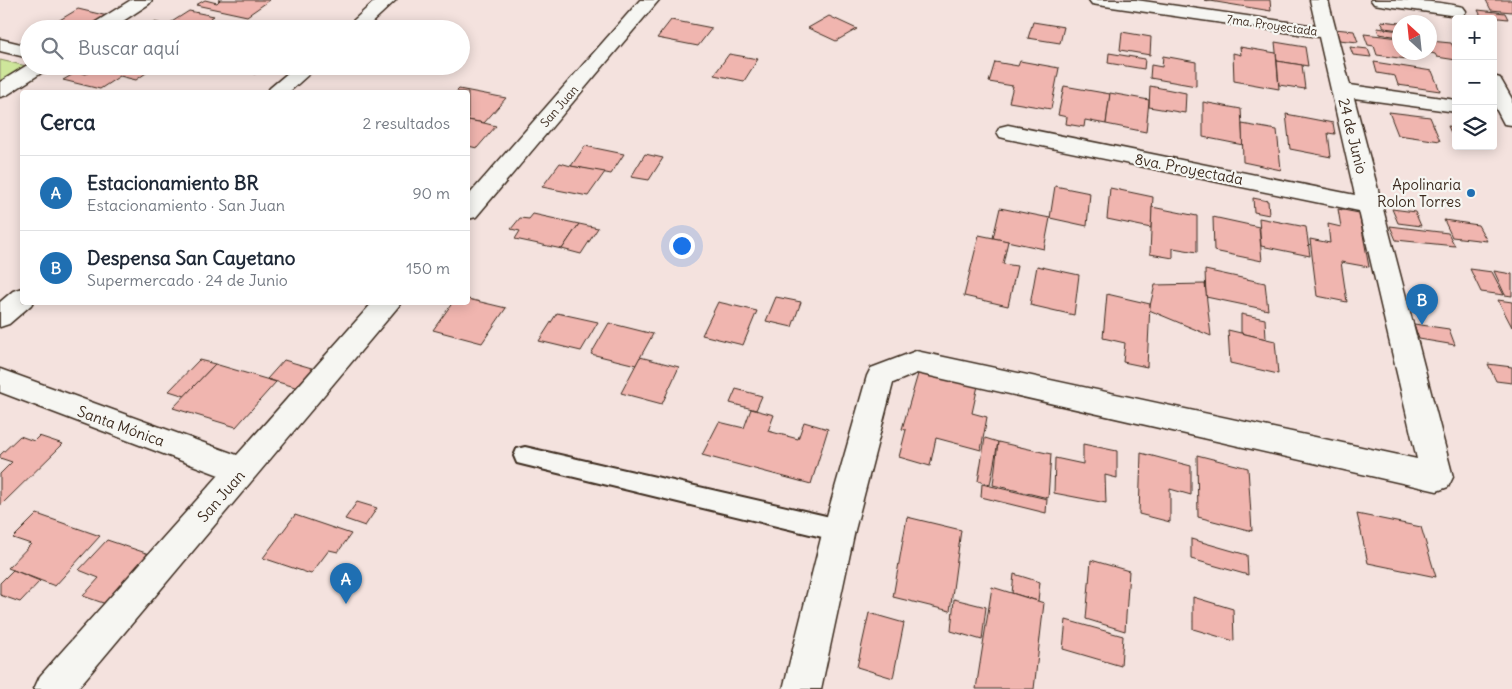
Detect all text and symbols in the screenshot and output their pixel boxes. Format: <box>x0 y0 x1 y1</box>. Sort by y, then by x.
street label: 7ma. Proyectada <box>1226 11 1318 39</box>
north arrow <box>1392 15 1437 60</box>
map controls <box>1452 15 1497 150</box>
button: + <box>1452 15 1497 60</box>
search box <box>20 20 470 75</box>
icon: search <box>38 34 66 62</box>
text: Buscar aquí <box>78 36 179 60</box>
button: − <box>1452 60 1497 105</box>
street label: San Juan <box>537 82 581 130</box>
street label: 24 de Junio <box>1334 96 1372 176</box>
button: layers <box>1452 105 1497 150</box>
text: Cerca <box>40 109 95 136</box>
text: 2 resultados <box>362 113 450 133</box>
street label: 8va. Proyectada <box>1133 149 1245 189</box>
text: Estacionamiento BR <box>87 171 259 195</box>
place label: Apolinaria Rolon Torres <box>1377 175 1461 211</box>
text: A <box>51 183 61 203</box>
text: 90 m <box>412 183 450 203</box>
marker: Apolinaria Rolon Torres <box>1465 187 1477 199</box>
text: Estacionamiento · San Juan <box>87 195 285 215</box>
your location <box>669 233 695 259</box>
text: Despensa San Cayetano <box>87 246 295 270</box>
text: B <box>51 258 61 278</box>
text: 150 m <box>406 258 450 278</box>
text: Supermercado · 24 de Junio <box>87 270 288 290</box>
pin: B <box>1406 284 1438 325</box>
street label: Santa Mónica <box>75 401 168 451</box>
street label: San Juan <box>193 466 249 526</box>
pin: A <box>330 563 362 604</box>

